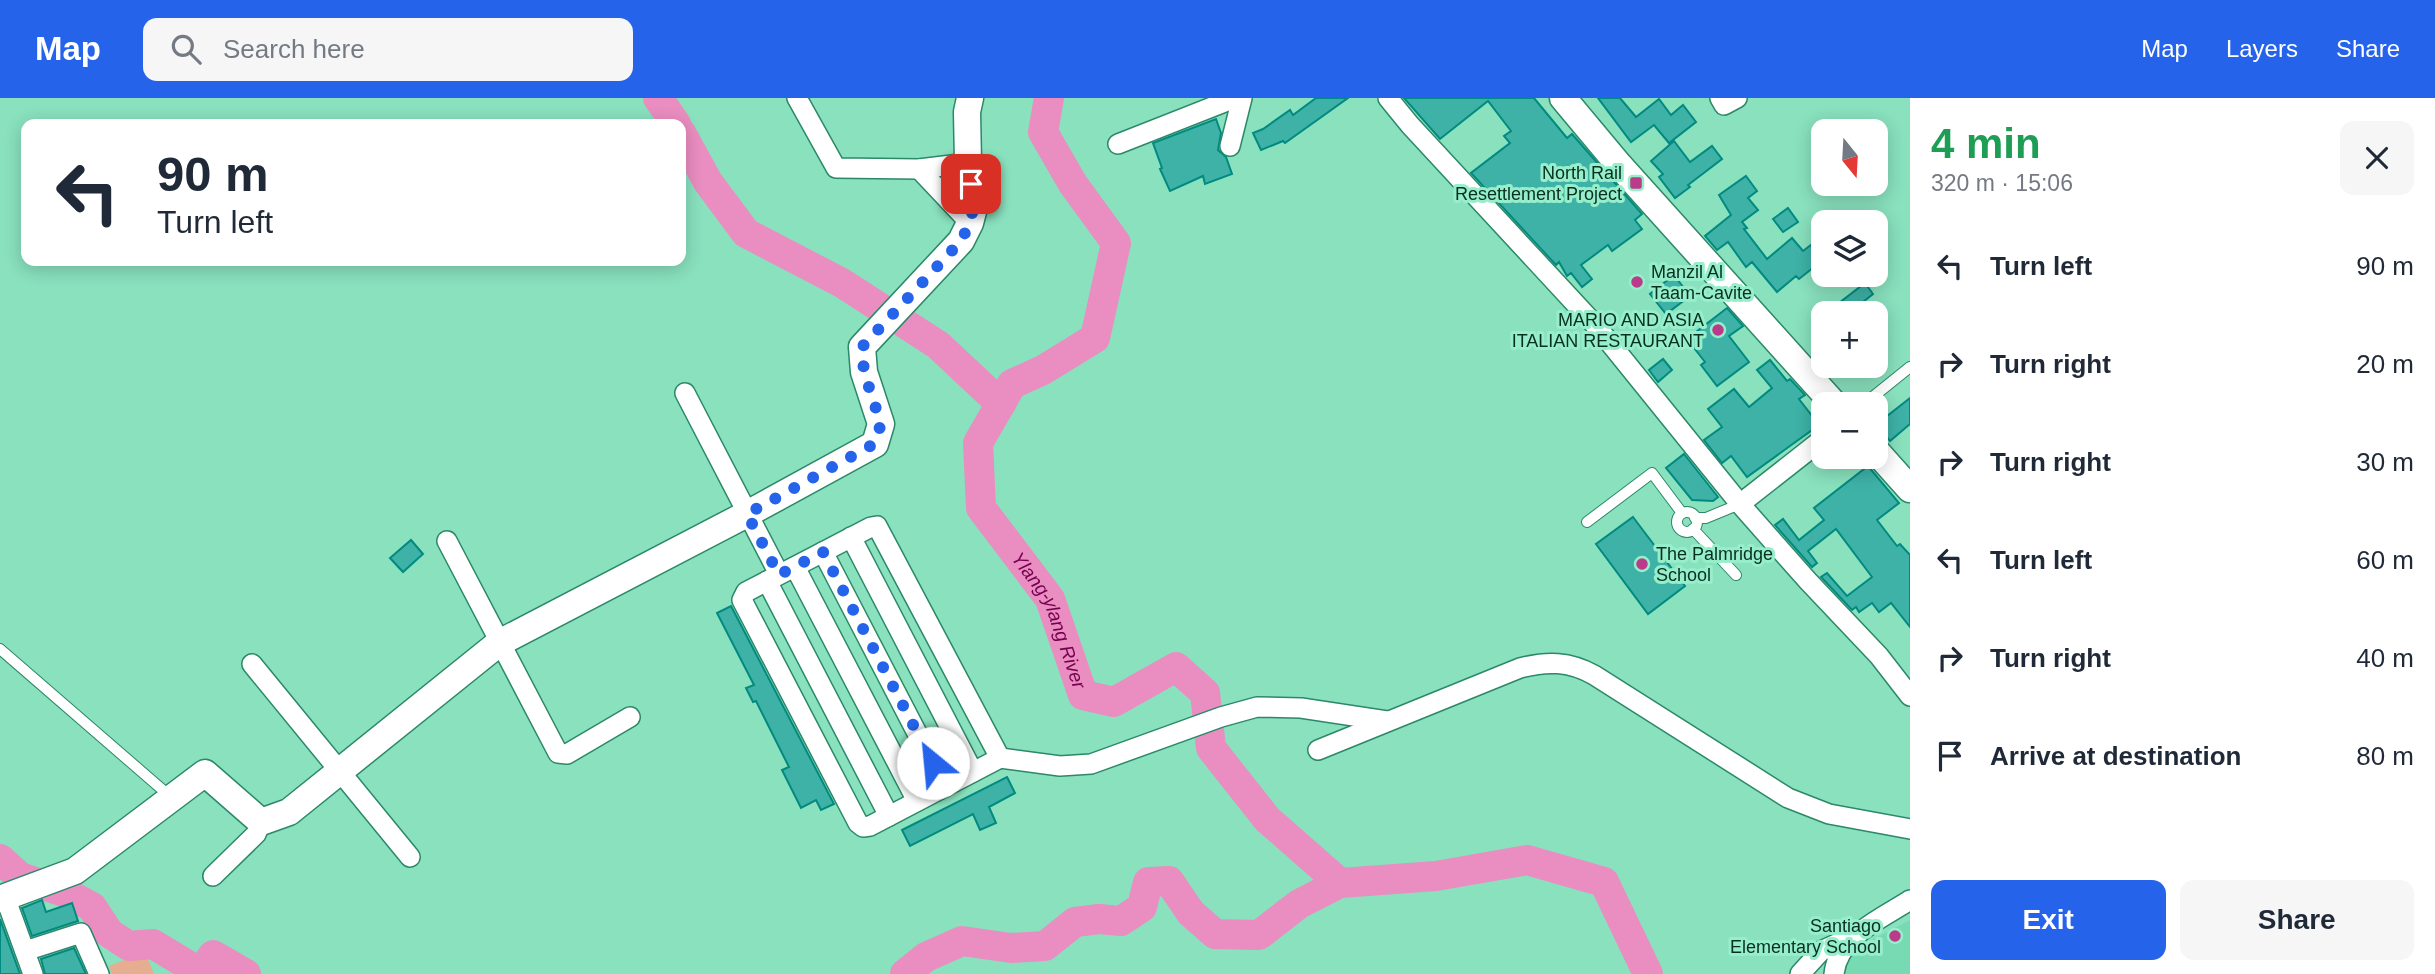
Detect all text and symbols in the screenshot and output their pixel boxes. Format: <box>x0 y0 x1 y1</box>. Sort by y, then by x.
search box <box>143 18 633 81</box>
text: Map <box>35 30 101 67</box>
icon: search <box>167 30 205 68</box>
text: Search here <box>223 34 365 64</box>
text: Map <box>2141 35 2188 62</box>
text: Layers <box>2226 35 2298 62</box>
text: Share <box>2336 35 2400 62</box>
north arrow <box>1811 119 1888 196</box>
map controls <box>1811 119 1888 469</box>
text: 4 min <box>1931 120 2041 167</box>
button: close <box>2340 121 2414 195</box>
icon: left <box>42 147 133 238</box>
text: 90 m <box>157 147 269 201</box>
pin <box>941 154 1001 214</box>
place label: North Rail Resettlement Project <box>1455 163 1622 204</box>
icon: arrive <box>952 165 990 203</box>
text: 320 m · 15:06 <box>1931 170 2073 196</box>
marker: North Rail Resettlement Project <box>1628 175 1644 191</box>
text: Turn left <box>157 204 273 240</box>
button: layers <box>1811 210 1888 287</box>
icon: left <box>1931 247 1969 285</box>
text: Turn left <box>1990 251 2092 281</box>
text: 90 m <box>2356 251 2414 281</box>
place label: Manzil Al Taam-Cavite <box>1651 262 1752 303</box>
marker: Manzil Al Taam-Cavite <box>1629 274 1645 290</box>
button: + <box>1811 301 1888 378</box>
place label: MARIO AND ASIA ITALIAN RESTAURANT <box>1512 310 1704 351</box>
marker: MARIO AND ASIA ITALIAN RESTAURANT <box>1710 322 1726 338</box>
icon: right <box>1931 345 1969 383</box>
text: Turn right <box>1990 349 2111 379</box>
text: 20 m <box>2356 349 2414 379</box>
button: − <box>1811 392 1888 469</box>
icon: right <box>1931 443 1969 481</box>
text: Turn right <box>1990 447 2111 477</box>
text: 30 m <box>2356 447 2414 477</box>
icon: left <box>1931 541 1969 579</box>
place label: The Palmridge School <box>1656 544 1773 585</box>
text: Turn left <box>1990 545 2092 575</box>
text: 60 m <box>2356 545 2414 575</box>
water label: Ylang-ylang River <box>1007 548 1090 692</box>
marker: The Palmridge School <box>1634 556 1650 572</box>
icon: right <box>1931 639 1969 677</box>
text: Turn right <box>1990 643 2111 673</box>
text: 40 m <box>2356 643 2414 673</box>
position arrow <box>896 726 970 800</box>
icon: arrive <box>1931 737 1969 775</box>
text: Arrive at destination <box>1990 741 2241 771</box>
text: 80 m <box>2356 741 2414 771</box>
button: Exit <box>1931 880 2166 960</box>
button: Share <box>2180 880 2414 960</box>
place label: Santiago Elementary School <box>1730 916 1881 957</box>
marker: Santiago Elementary School <box>1887 928 1903 944</box>

